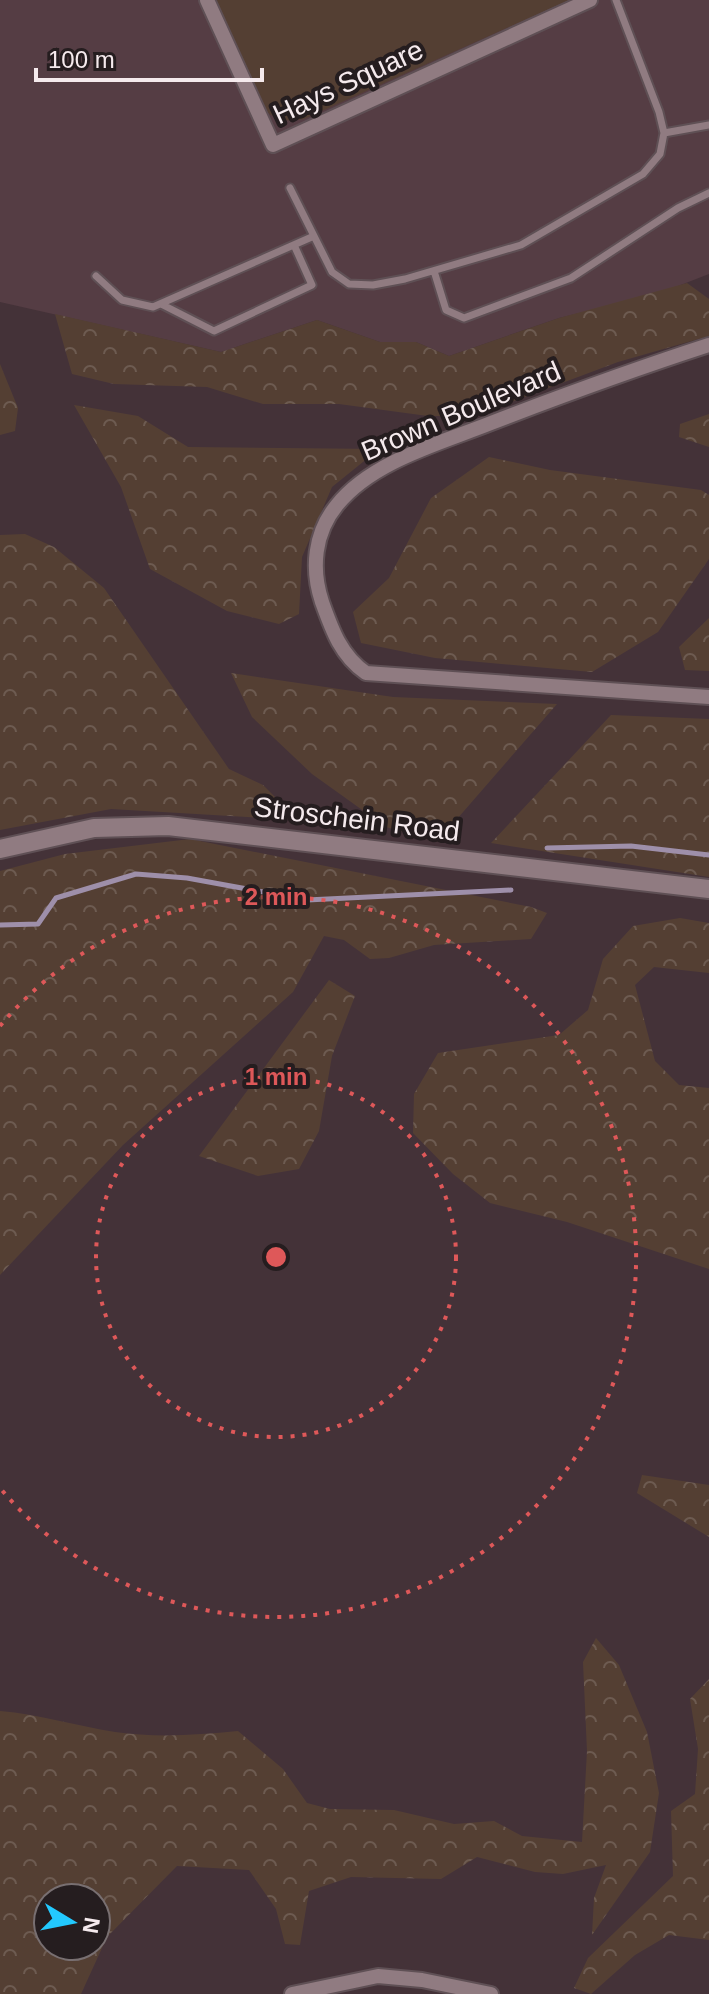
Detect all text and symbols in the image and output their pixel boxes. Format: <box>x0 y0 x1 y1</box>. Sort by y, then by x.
scale bar <box>36 32 262 82</box>
street label: Hays Square <box>268 34 428 130</box>
text: 100 m <box>48 46 115 73</box>
street label: Brown Boulevard <box>357 355 565 467</box>
street label: Stroschein Road <box>252 791 462 847</box>
text: 2 min <box>245 883 307 910</box>
text: 1 min <box>245 1063 307 1090</box>
centre of rings <box>262 1243 290 1271</box>
north arrow <box>32 1882 112 1962</box>
text: N <box>78 1915 105 1935</box>

